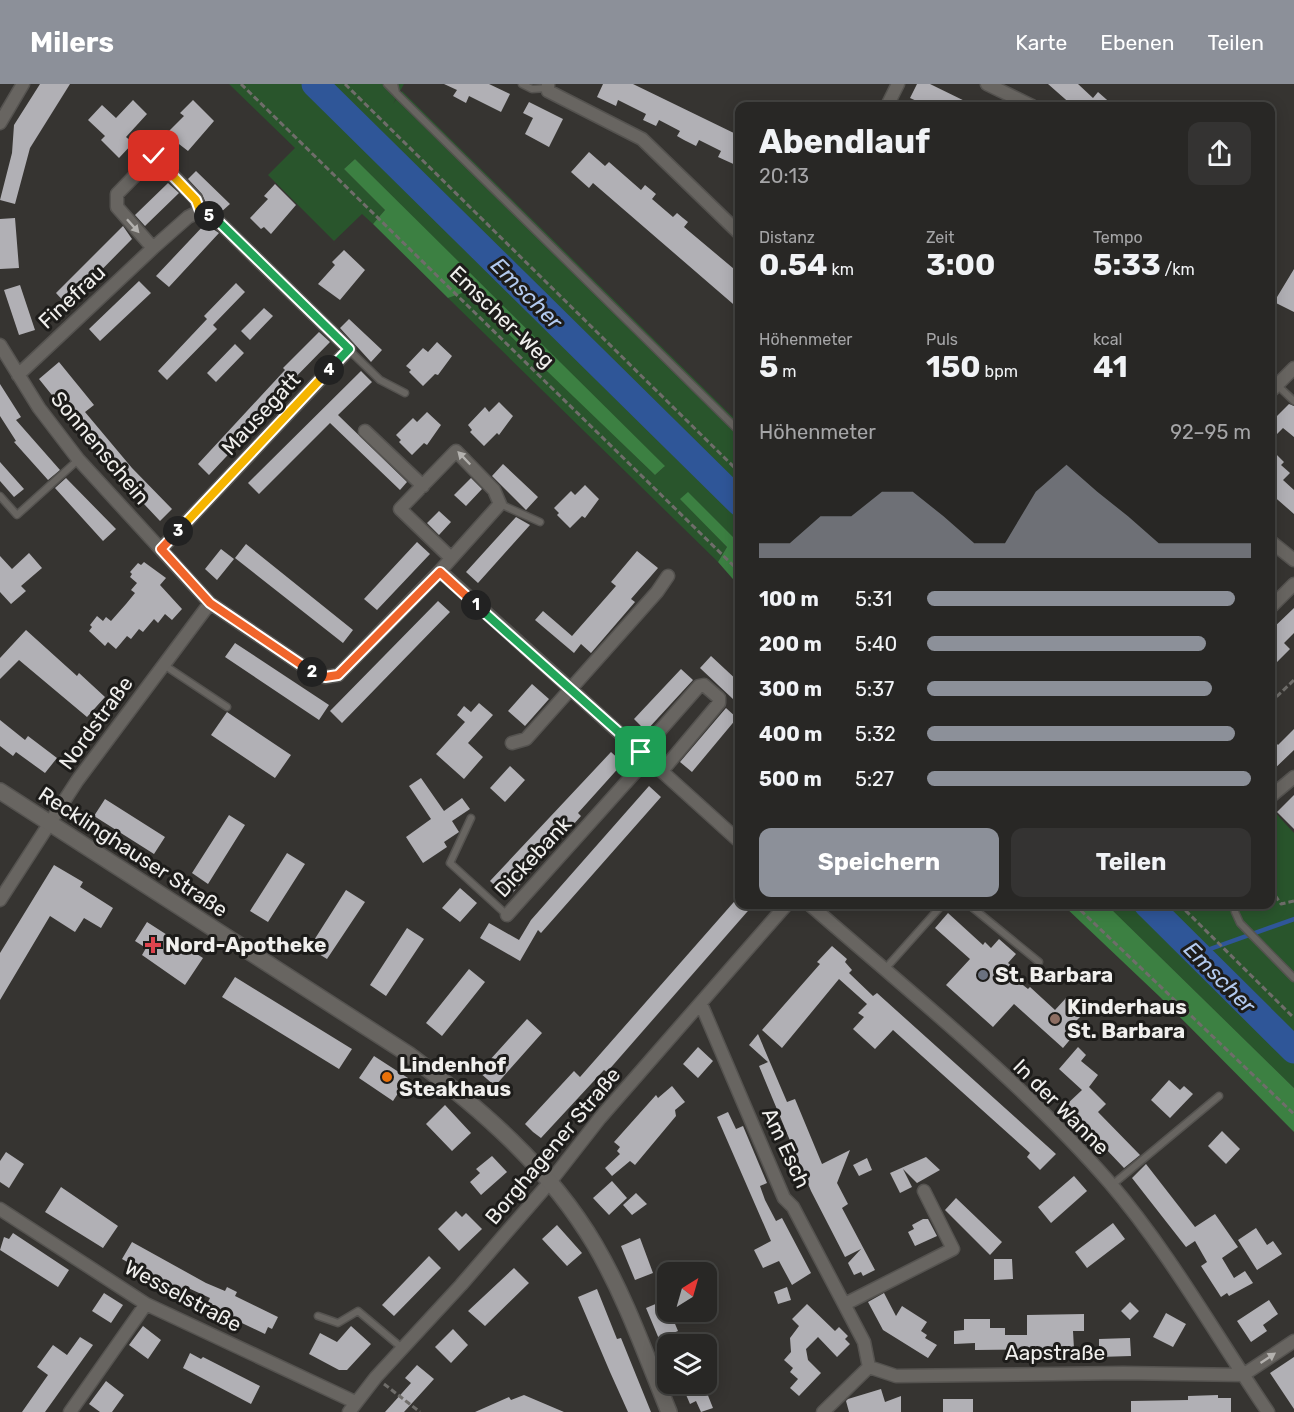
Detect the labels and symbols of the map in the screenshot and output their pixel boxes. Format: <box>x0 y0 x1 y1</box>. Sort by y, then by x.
pin <box>128 130 179 181</box>
pin: 5 <box>194 201 224 231</box>
one-way arrow <box>126 218 140 233</box>
water label: Emscher <box>485 252 569 336</box>
street label: Finefrau <box>33 260 110 334</box>
street label: Emscher-Weg <box>445 260 560 373</box>
pin: 4 <box>314 355 344 385</box>
street label: Mausegatt <box>216 367 305 460</box>
street label: Sonnenschein <box>46 386 155 509</box>
one-way arrow <box>457 451 471 466</box>
pin: 3 <box>163 516 193 546</box>
pin: 1 <box>461 590 491 620</box>
pin: 2 <box>297 657 327 687</box>
street label: Nordstraße <box>53 671 138 774</box>
pin <box>615 726 666 777</box>
street label: Recklinghauser Straße <box>34 781 232 922</box>
street label: Dickebank <box>489 811 576 902</box>
place label: Nord-Apotheke <box>165 932 327 957</box>
water label: Emscher <box>1178 936 1262 1020</box>
marker: Nord-Apotheke <box>146 938 160 952</box>
place label: St. Barbara <box>995 962 1113 987</box>
marker: St. Barbara <box>976 968 990 982</box>
place label: Kinderhaus St. Barbara <box>1067 994 1187 1043</box>
marker: Kinderhaus St. Barbara <box>1048 1012 1062 1026</box>
place label: Lindenhof Steakhaus <box>399 1052 511 1101</box>
street label: In der Wanne <box>1008 1053 1115 1160</box>
street label: Borghagener Straße <box>480 1062 626 1229</box>
marker: Lindenhof Steakhaus <box>380 1070 394 1084</box>
street label: Am Esch <box>757 1104 816 1192</box>
street label: Wesselstraße <box>120 1254 246 1337</box>
north arrow <box>657 1262 717 1322</box>
street label: Aapstraße <box>1005 1340 1105 1365</box>
one-way arrow <box>1260 1352 1276 1364</box>

